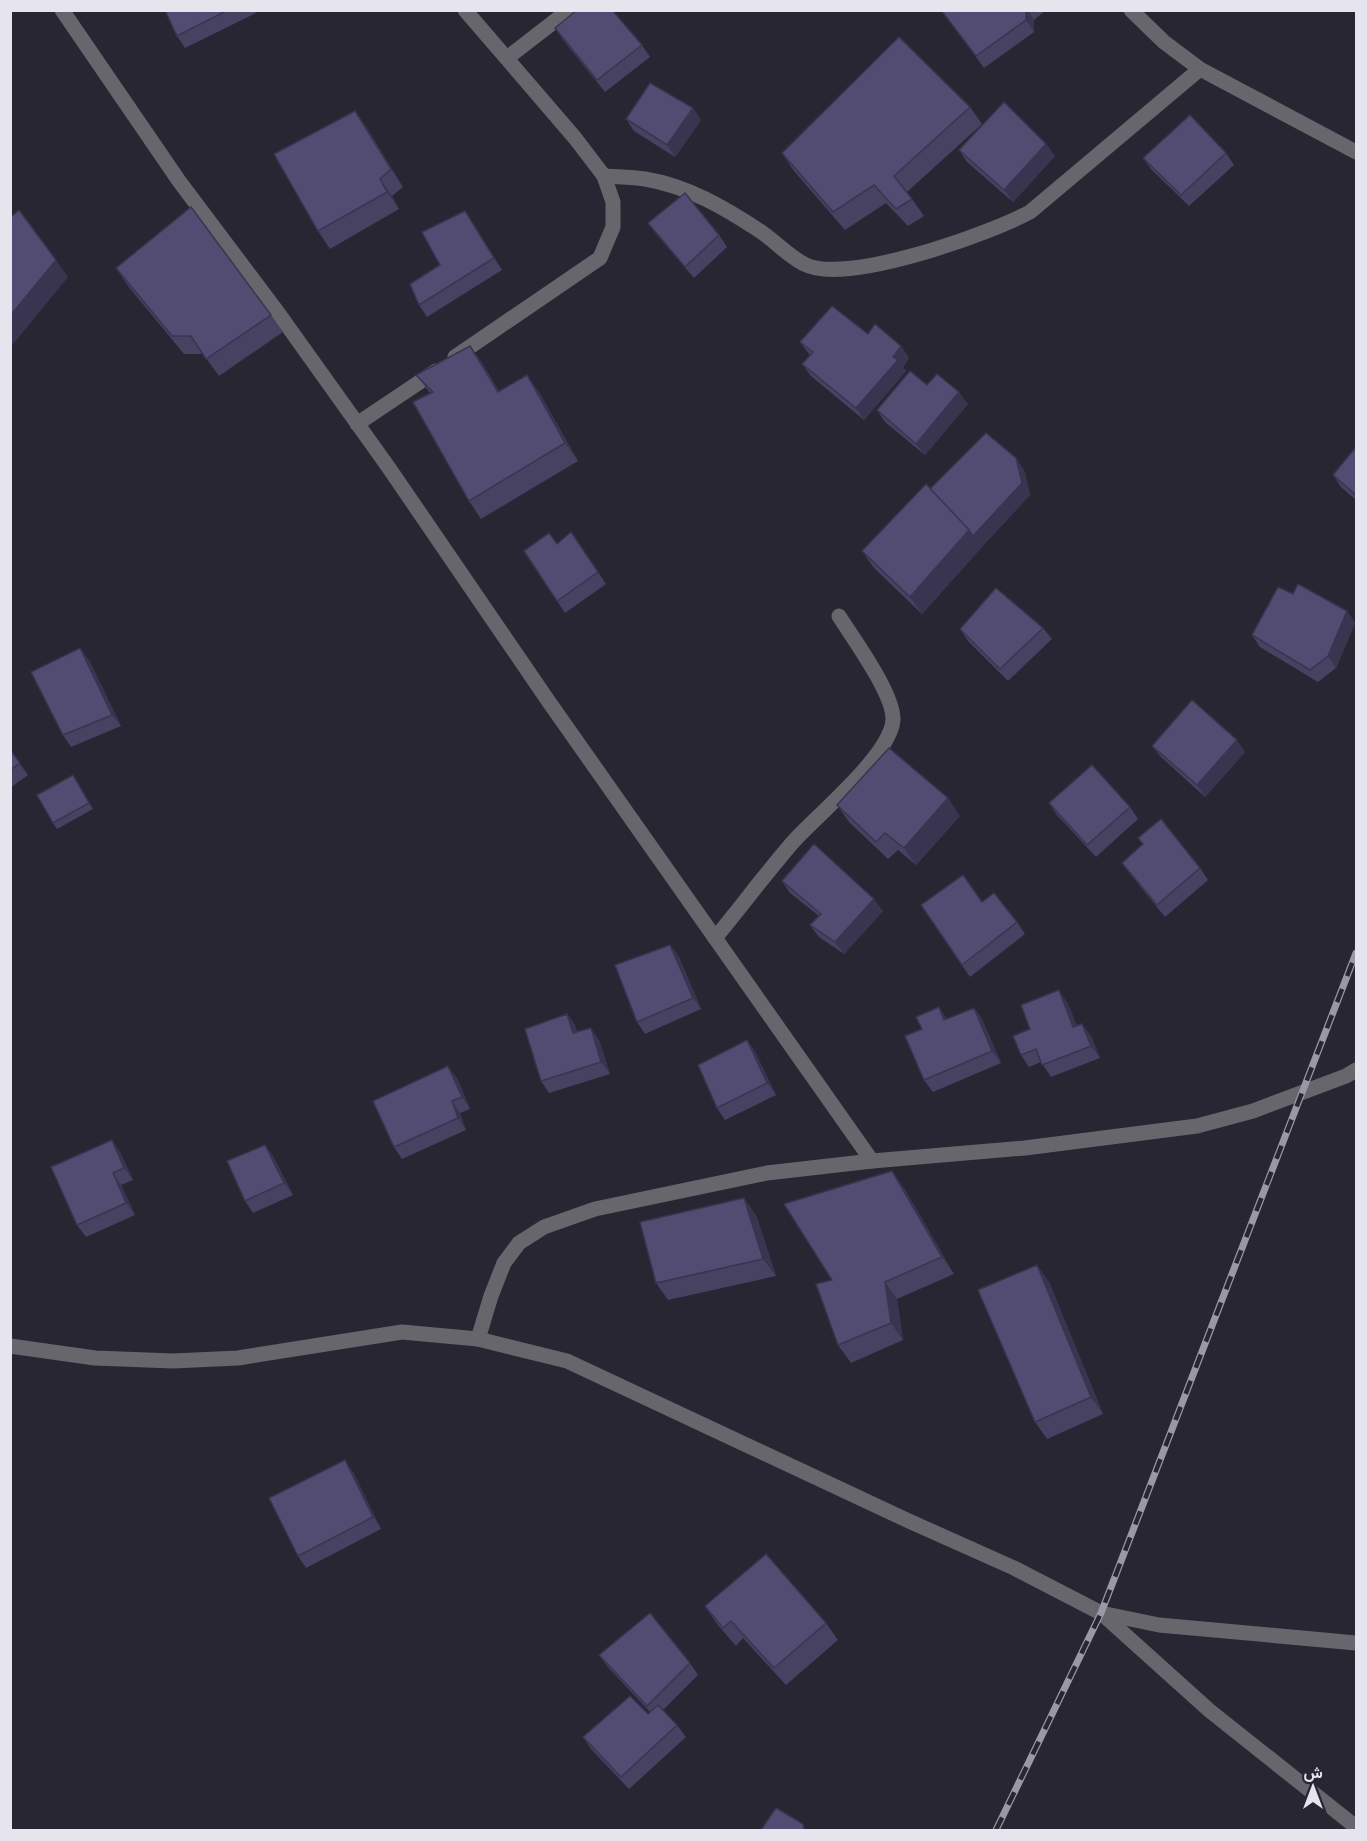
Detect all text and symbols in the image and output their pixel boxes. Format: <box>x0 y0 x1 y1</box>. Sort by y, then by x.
north arrow <box>1283 1757 1343 1817</box>
text: ش <box>1303 1761 1323 1783</box>

